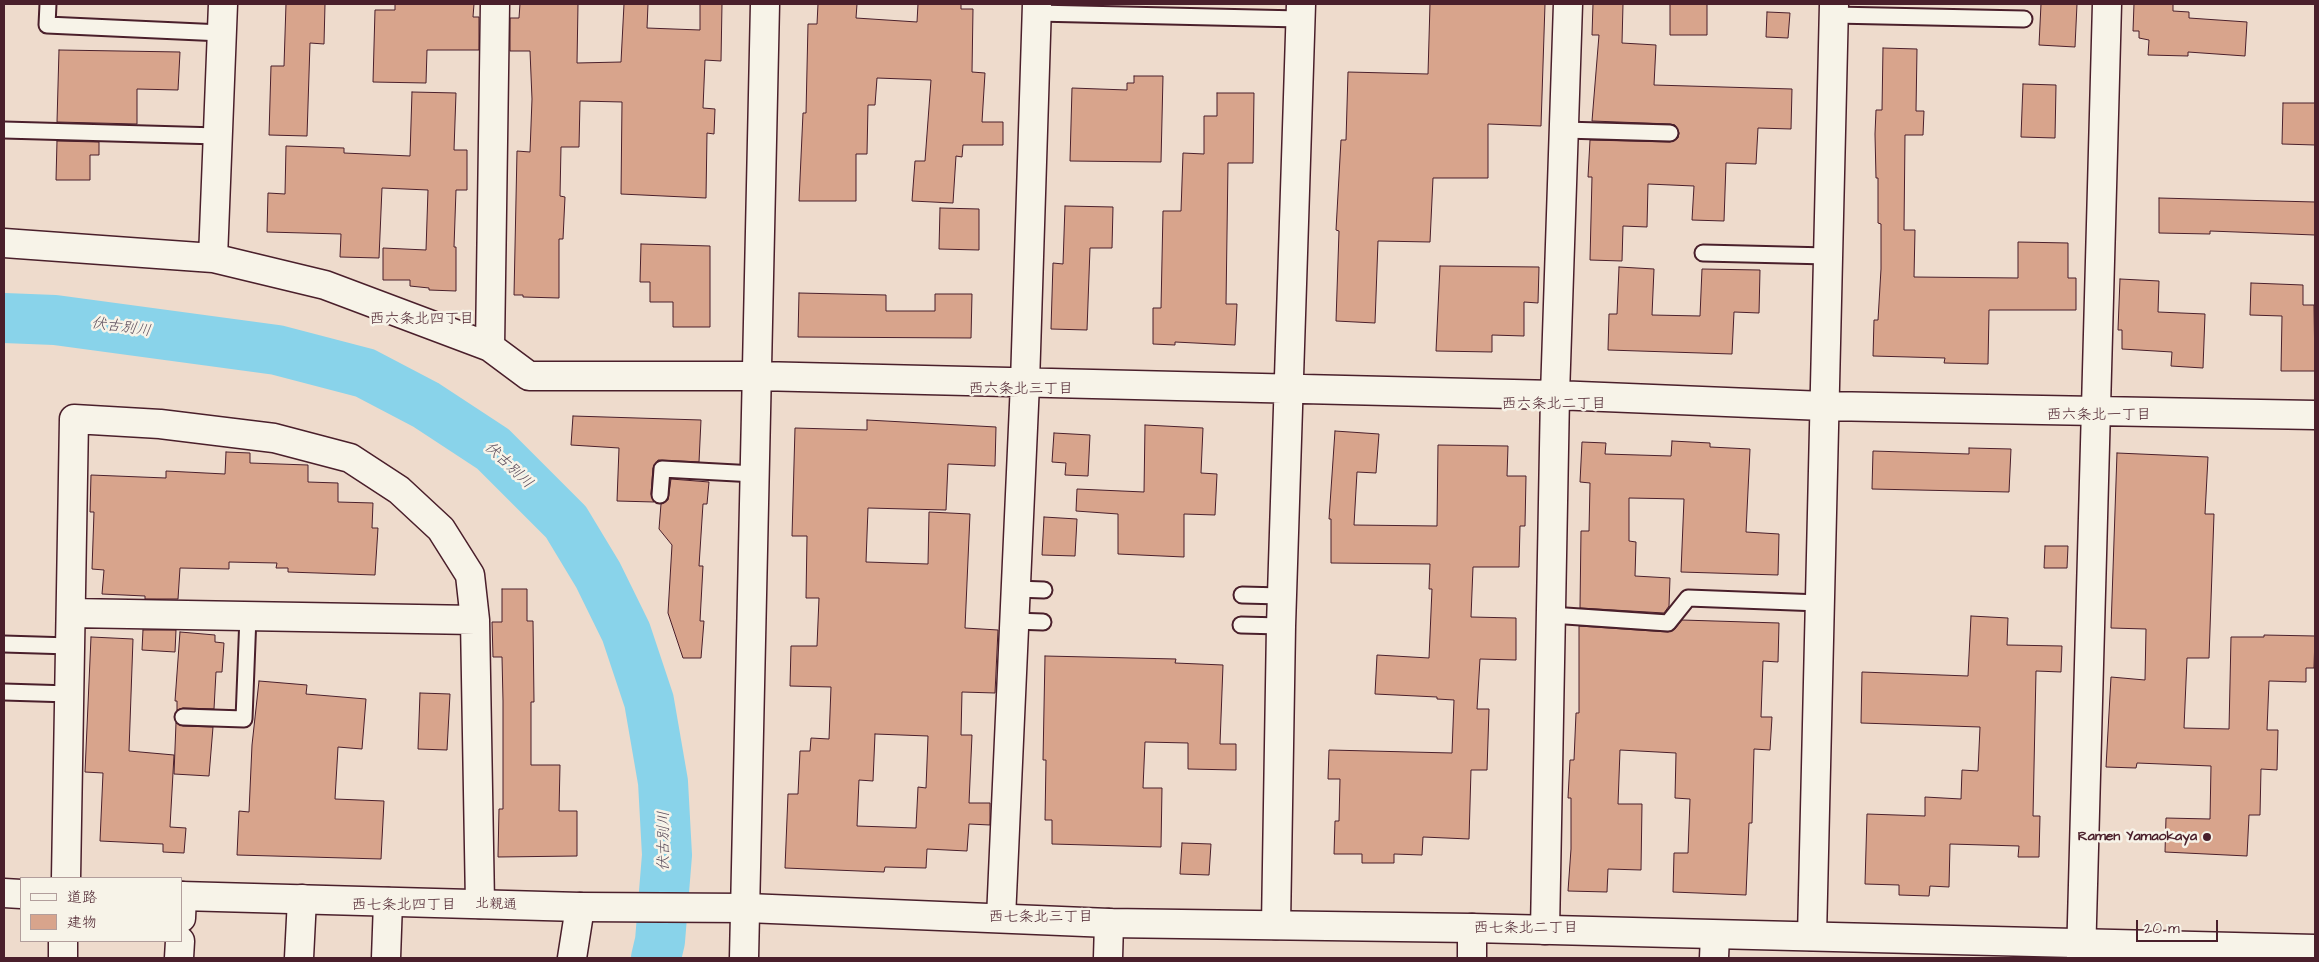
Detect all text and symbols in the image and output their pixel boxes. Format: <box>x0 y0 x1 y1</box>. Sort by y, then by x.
district label: 西六条北四丁目 <box>370 311 474 329</box>
water label: 伏古別川 <box>90 315 152 341</box>
district label: 西六条北三丁目 <box>969 381 1073 399</box>
district label: 西六条北二丁目 <box>1502 396 1606 414</box>
district label: 西六条北一丁目 <box>2047 407 2151 425</box>
water label: 伏古別川 <box>480 439 536 493</box>
water label: 伏古別川 <box>656 811 674 871</box>
place label: Ramen Yamaokaya <box>2078 829 2197 845</box>
marker: Ramen Yamaokaya <box>2201 831 2213 843</box>
legend <box>20 877 182 942</box>
text: 道路 <box>67 887 97 908</box>
street label: 北親通 <box>475 896 517 914</box>
district label: 西七条北四丁目 <box>352 897 456 915</box>
district label: 西七条北三丁目 <box>989 909 1093 927</box>
scale bar <box>2139 910 2222 942</box>
text: 建物 <box>67 912 97 933</box>
text: 20 m <box>2144 918 2180 939</box>
district label: 西七条北二丁目 <box>1474 920 1578 938</box>

